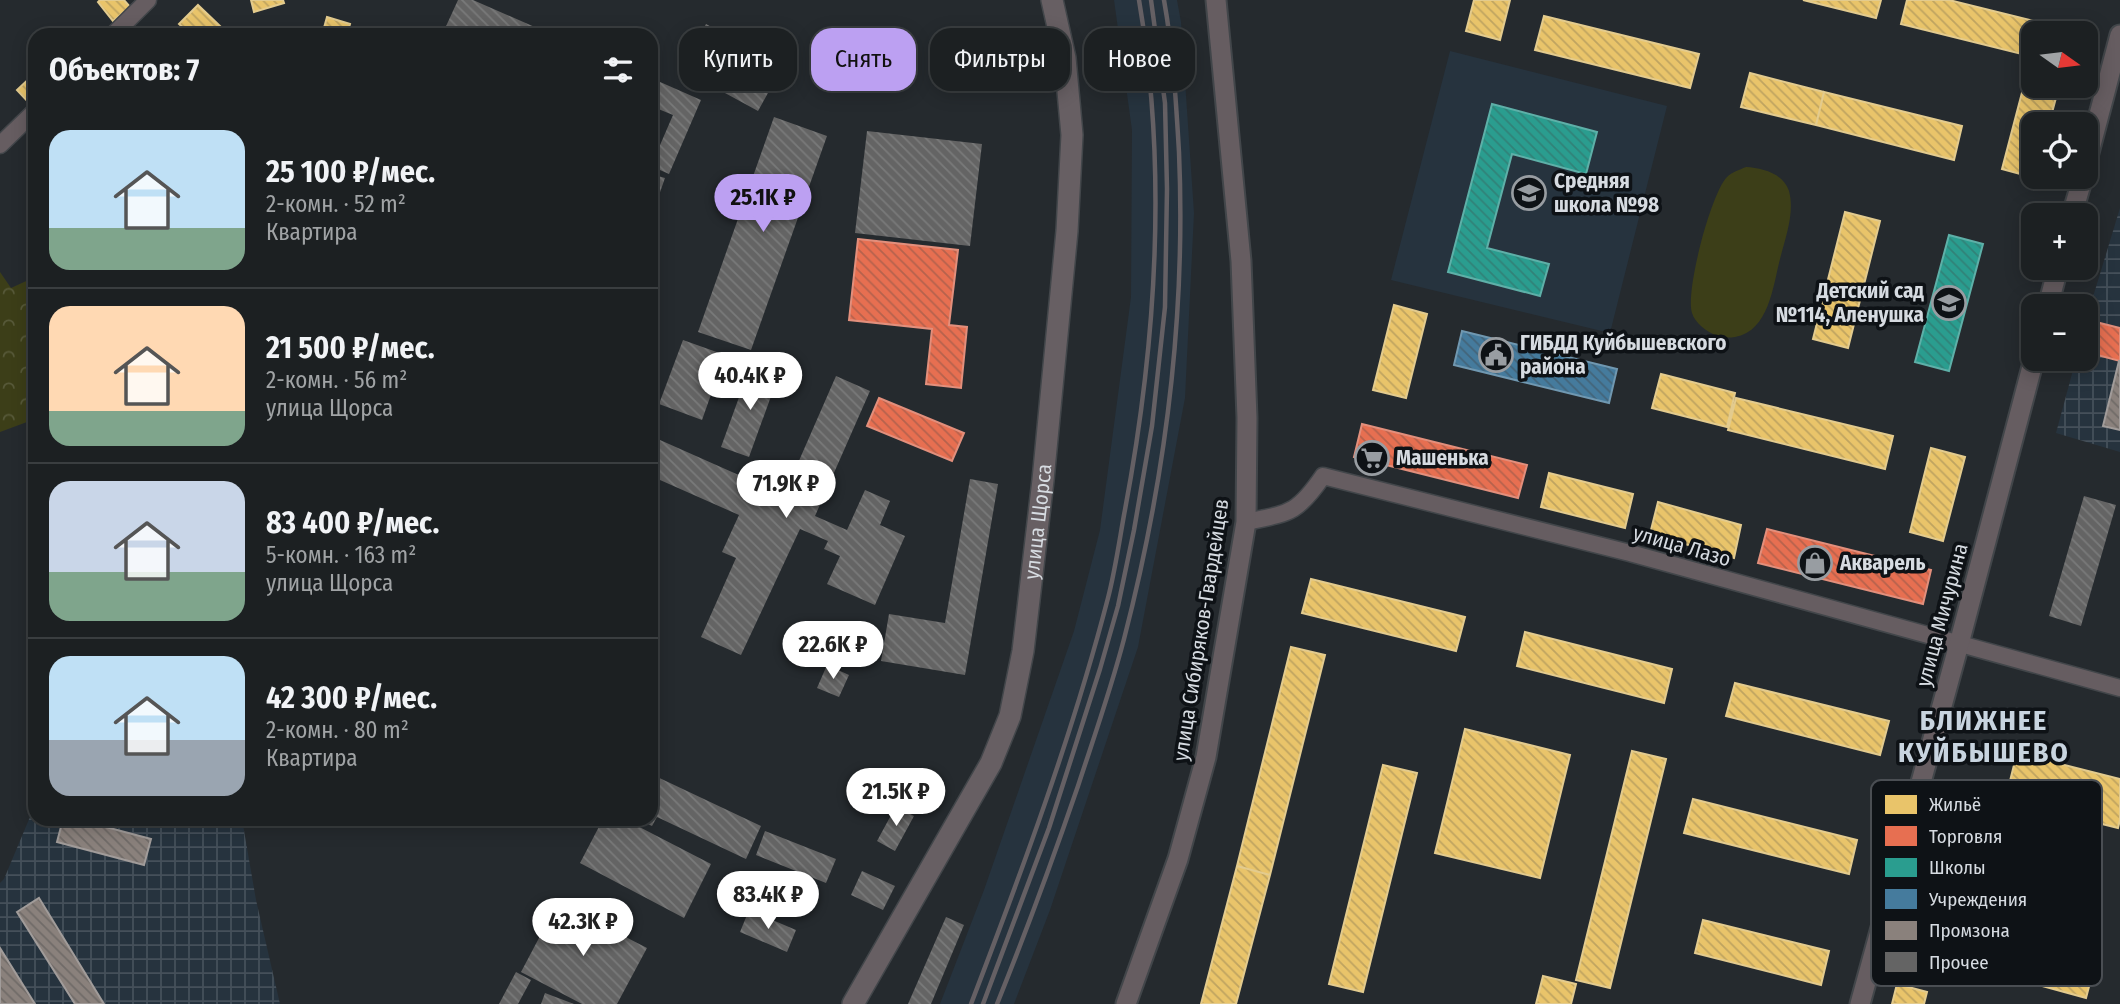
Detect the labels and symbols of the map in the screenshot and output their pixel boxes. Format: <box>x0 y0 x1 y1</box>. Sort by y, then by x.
north arrow <box>2021 21 2098 98</box>
place label: Средняя школа №98 <box>1554 168 1659 218</box>
pin: 25.1K ₽ <box>698 174 828 234</box>
school or university icon: Средняя школа №98 <box>1510 174 1548 212</box>
place label: Детский сад №114, Аленушка <box>1776 278 1924 328</box>
school or university icon: Детский сад №114, Аленушка <box>1930 284 1968 322</box>
place label: ГИБДД Куйбышевского района <box>1520 330 1727 380</box>
public building icon: ГИБДД Куйбышевского района <box>1477 336 1515 374</box>
pin: 40.4K ₽ <box>685 352 815 412</box>
supermarket icon: Машенька <box>1353 439 1391 477</box>
place label: Машенька <box>1396 445 1489 471</box>
pin: 71.9K ₽ <box>721 461 851 520</box>
street label: улица Щорса <box>1018 463 1058 581</box>
street label: улица Сибиряков-Гвардейцев <box>1167 497 1235 763</box>
street label: улица Лазо <box>1630 520 1734 572</box>
street label: улица Мичурина <box>1910 540 1974 690</box>
shop icon: Акварель <box>1796 544 1834 582</box>
place label: Акварель <box>1839 550 1925 576</box>
pin: 22.6K ₽ <box>768 622 898 681</box>
district label: БЛИЖНЕЕ КУЙБЫШЕВО <box>1898 704 2070 769</box>
pin: 21.5K ₽ <box>831 768 961 828</box>
legend <box>1871 780 2102 986</box>
text: Жильё <box>1929 793 1981 816</box>
text: Торговля <box>1929 825 2002 848</box>
text: Школы <box>1929 856 1986 879</box>
pin: 83.4K ₽ <box>703 872 833 931</box>
text: Учреждения <box>1928 888 2027 911</box>
pin: 42.3K ₽ <box>518 898 648 958</box>
text: Промзона <box>1929 919 2010 942</box>
text: Прочее <box>1929 951 1989 974</box>

